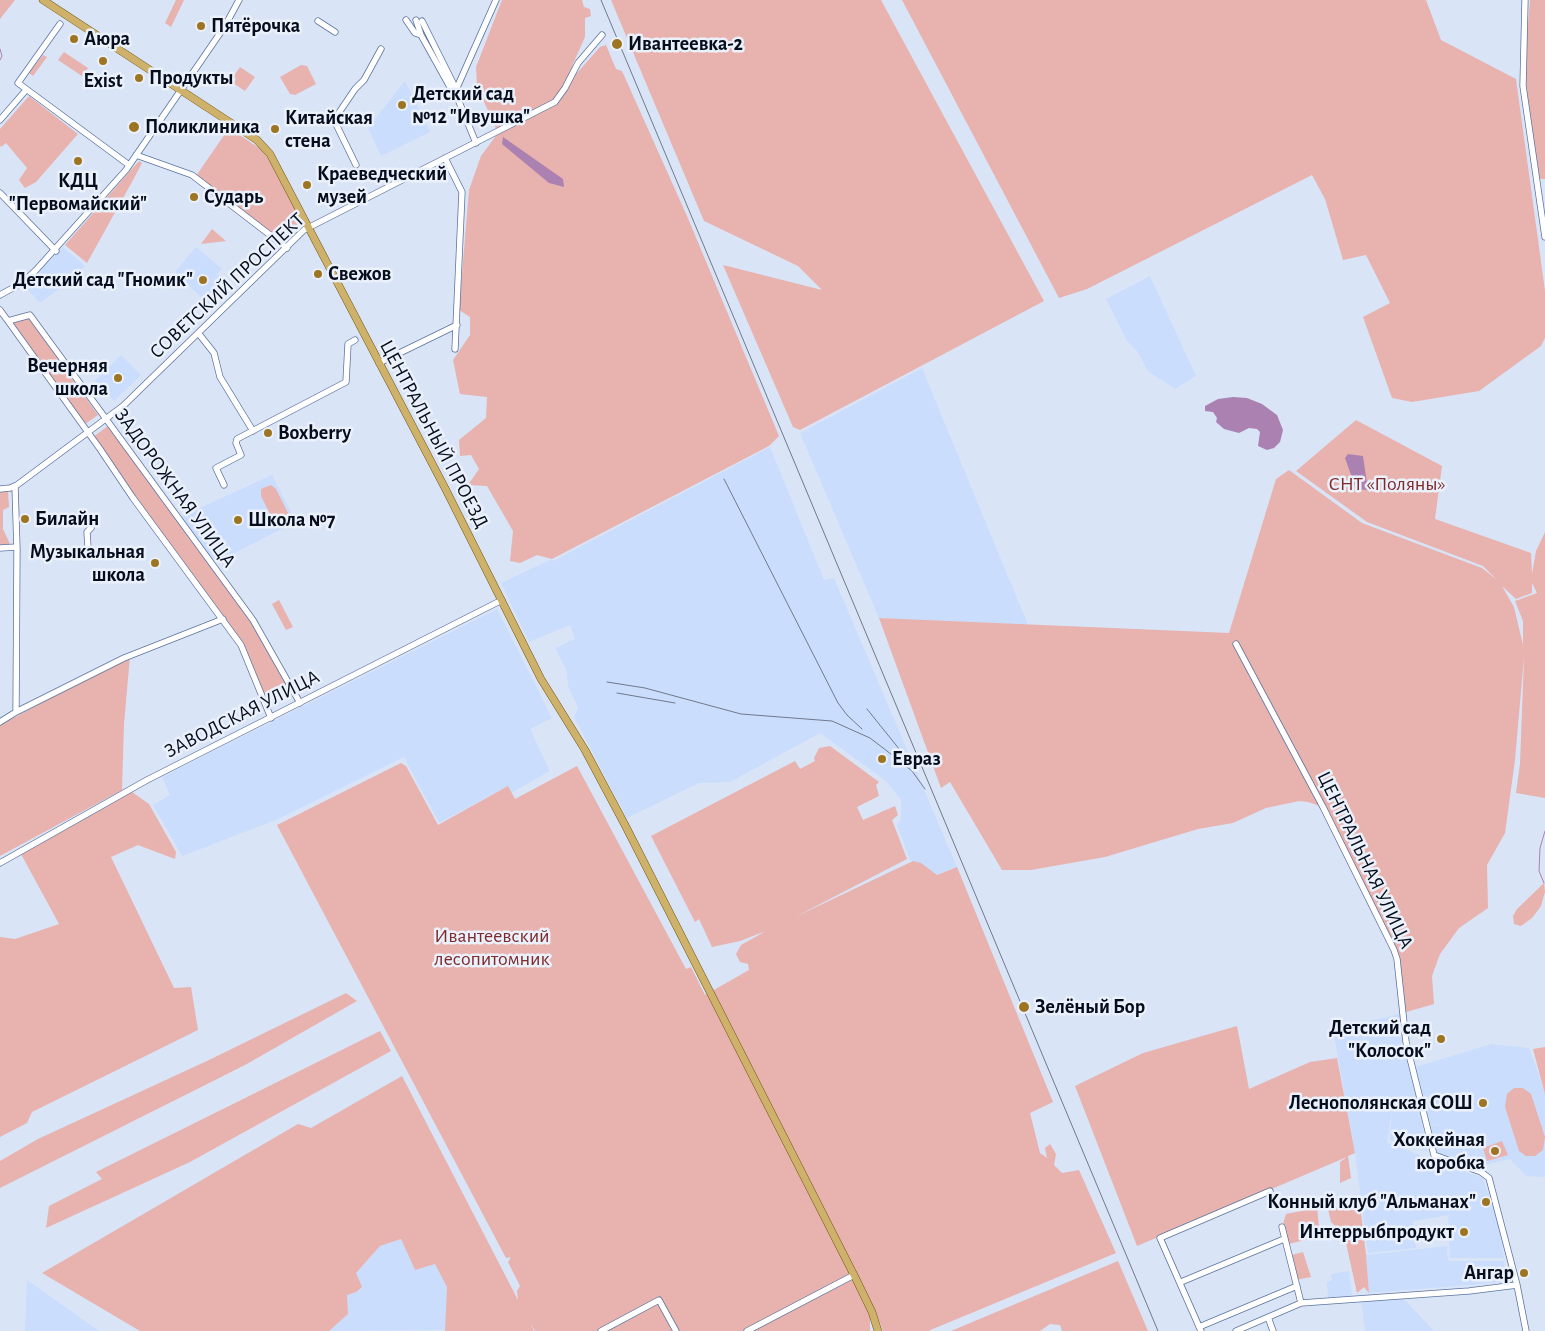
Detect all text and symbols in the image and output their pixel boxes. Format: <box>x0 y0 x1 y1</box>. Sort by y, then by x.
place label: Пятёрочка <box>211 14 300 38</box>
marker: Пятёрочка <box>195 20 207 32</box>
place label: Аюра <box>84 27 130 51</box>
place label: Ивантеевка-2 <box>628 32 743 56</box>
marker: Аюра <box>68 33 80 45</box>
marker: Ивантеевка-2 <box>610 37 624 51</box>
marker: Exist <box>97 55 109 67</box>
place label: Продукты <box>149 66 233 90</box>
place label: Exist <box>83 69 123 93</box>
marker: Продукты <box>133 72 145 84</box>
place label: Детский сад №12 "Ивушка" <box>412 82 530 129</box>
marker: Детский сад №12 "Ивушка" <box>396 99 408 111</box>
place label: Китайская стена <box>285 106 373 153</box>
place label: Поликлиника <box>145 115 260 139</box>
marker: Поликлиника <box>127 120 141 134</box>
marker: Китайская стена <box>269 123 281 135</box>
marker: КДЦ "Первомайский" <box>72 155 84 167</box>
place label: Краеведческий музей <box>317 162 447 209</box>
place label: КДЦ "Первомайский" <box>9 169 147 216</box>
marker: Краеведческий музей <box>301 179 313 191</box>
place label: Сударь <box>204 185 263 209</box>
marker: Сударь <box>188 191 200 203</box>
street label: СОВЕТСКИЙ ПРОСПЕКТ <box>145 208 309 364</box>
place label: Свежов <box>328 262 391 286</box>
place label: Детский сад "Гномик" <box>13 268 193 292</box>
marker: Свежов <box>312 268 324 280</box>
marker: Детский сад "Гномик" <box>197 274 209 286</box>
street label: ЦЕНТРАЛЬНЫЙ ПРОЕЗД <box>374 336 494 532</box>
place label: Вечерняя школа <box>27 354 108 401</box>
marker: Вечерняя школа <box>112 372 124 384</box>
street label: ЗАДОРОЖНАЯ УЛИЦА <box>109 404 241 572</box>
place label: Boxberry <box>278 421 351 445</box>
marker: Boxberry <box>262 427 274 439</box>
park label: СНТ «Поляны» <box>1328 472 1446 496</box>
place label: Билайн <box>35 507 99 531</box>
place label: Школа №7 <box>248 508 335 532</box>
marker: Билайн <box>19 513 31 525</box>
marker: Школа №7 <box>232 514 244 526</box>
place label: Музыкальная школа <box>30 540 145 587</box>
marker: Музыкальная школа <box>149 557 161 569</box>
street label: ЗАВОДСКАЯ УЛИЦА <box>161 665 323 763</box>
place label: Евраз <box>892 747 941 771</box>
marker: Евраз <box>876 753 888 765</box>
street label: ЦЕНТРАЛЬНАЯ УЛИЦА <box>1312 767 1418 953</box>
park label: Ивантеевский лесопитомник <box>434 924 550 971</box>
place label: Зелёный Бор <box>1035 995 1145 1019</box>
marker: Зелёный Бор <box>1017 1000 1031 1014</box>
place label: Детский сад "Колосок" <box>1329 1016 1431 1063</box>
marker: Детский сад "Колосок" <box>1435 1033 1447 1045</box>
place label: Леснополянская СОШ <box>1289 1091 1473 1115</box>
marker: Леснополянская СОШ <box>1477 1097 1489 1109</box>
place label: Хоккейная коробка <box>1393 1128 1485 1175</box>
marker: Хоккейная коробка <box>1489 1145 1501 1157</box>
place label: Конный клуб "Альманах" <box>1267 1190 1476 1214</box>
marker: Конный клуб "Альманах" <box>1480 1196 1492 1208</box>
place label: Интеррыбпродукт <box>1299 1220 1454 1244</box>
marker: Интеррыбпродукт <box>1458 1226 1470 1238</box>
place label: Ангар <box>1464 1261 1514 1285</box>
marker: Ангар <box>1518 1267 1530 1279</box>

